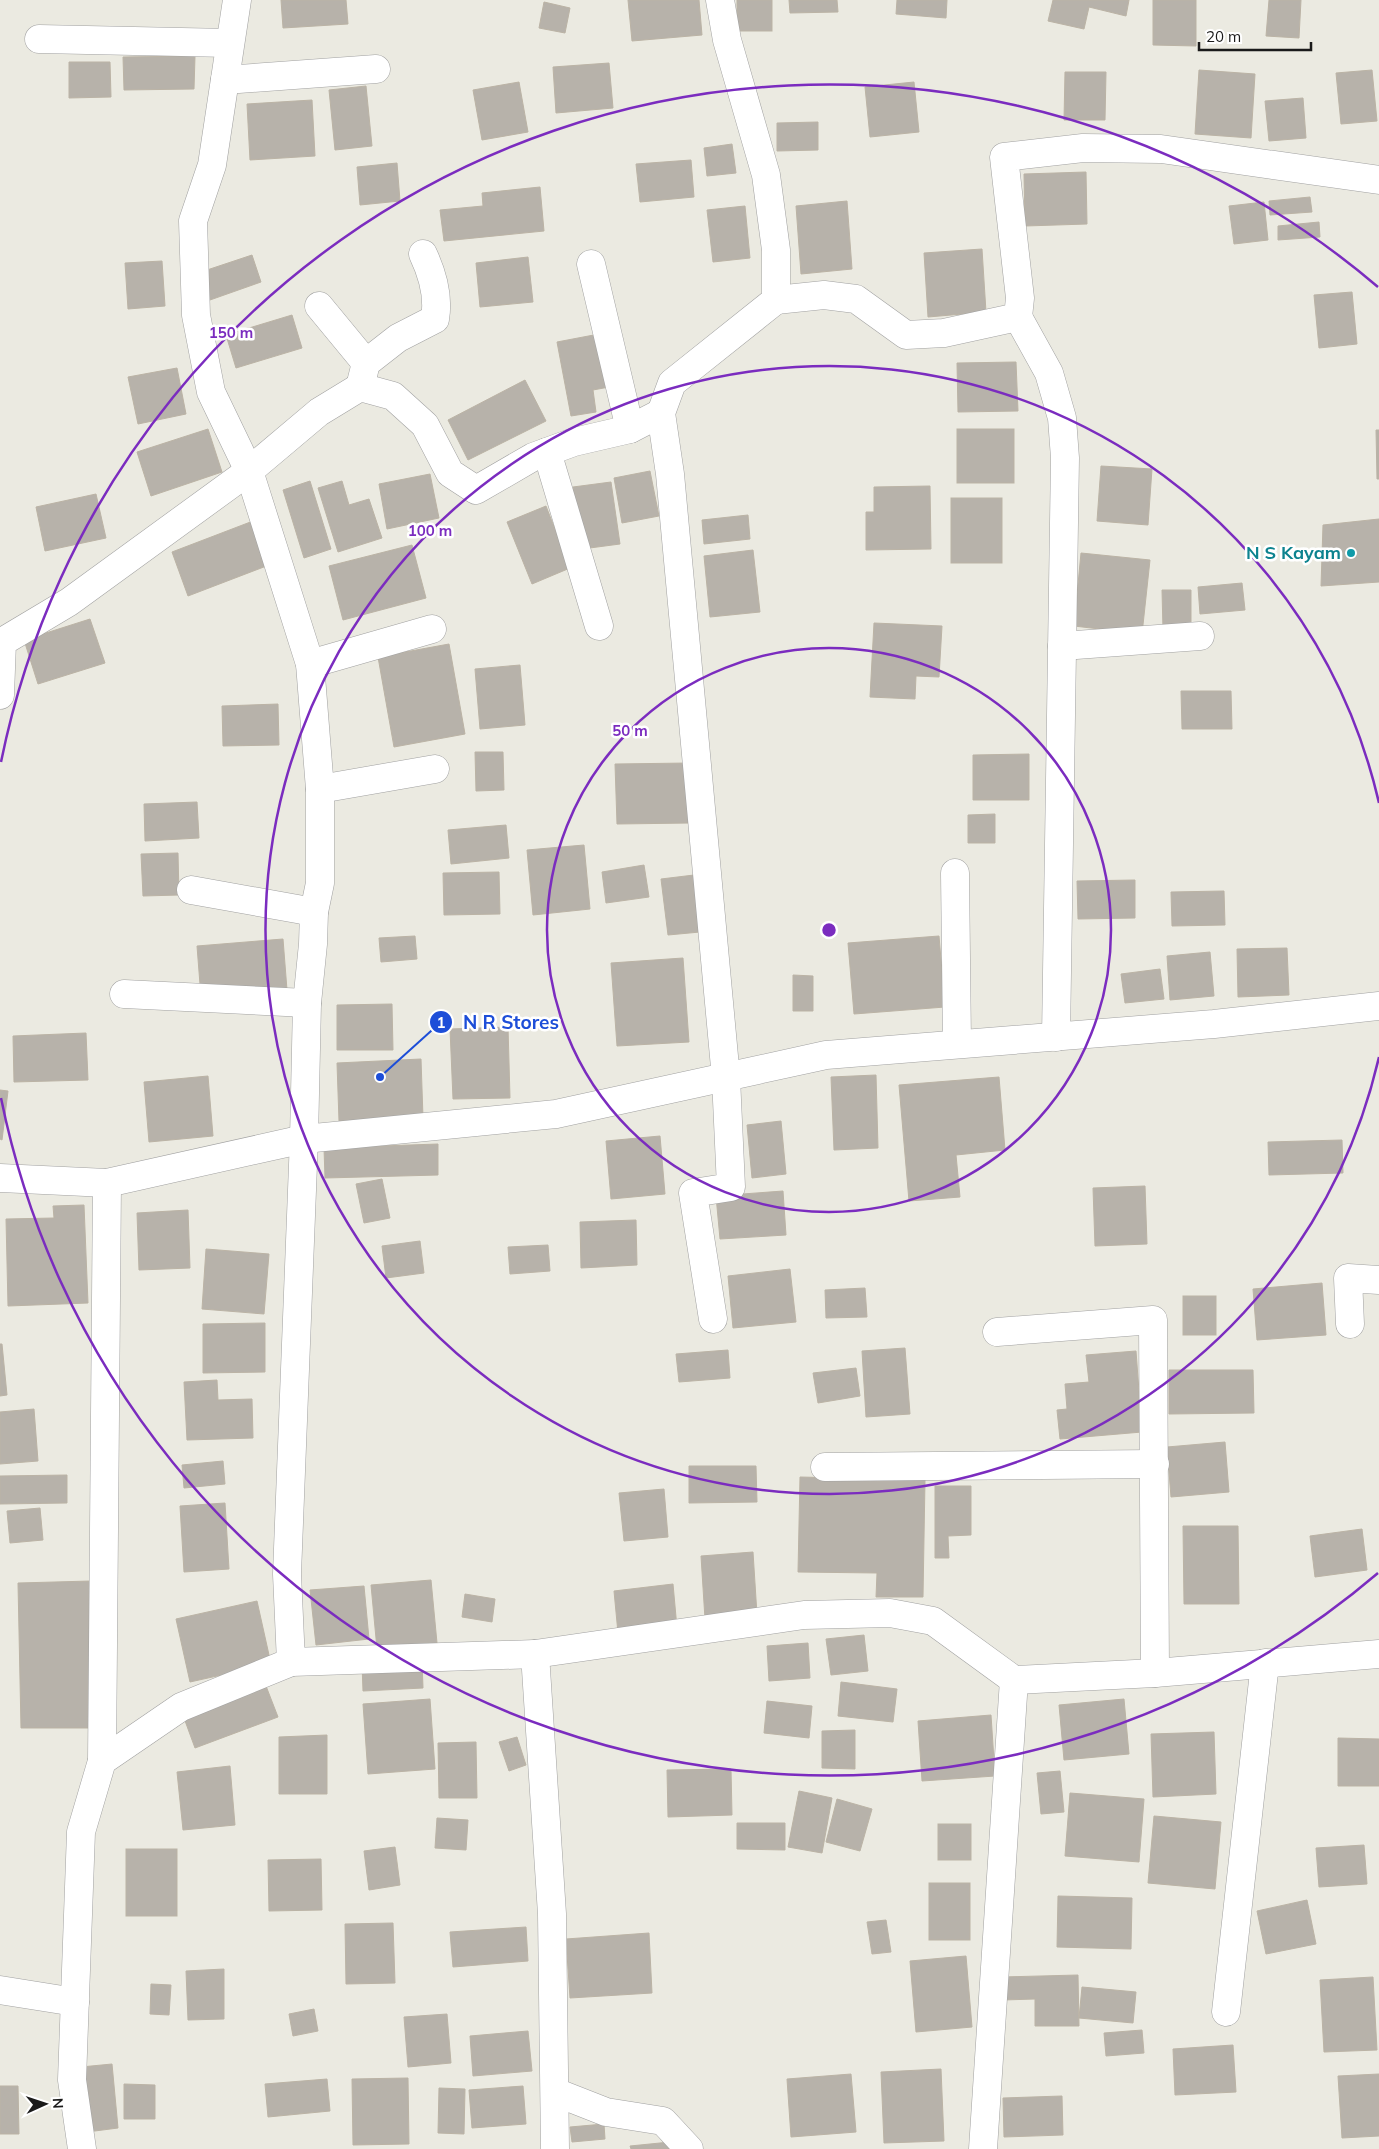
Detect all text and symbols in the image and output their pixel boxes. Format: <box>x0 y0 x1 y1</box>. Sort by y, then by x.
scale bar <box>1199 20 1312 52</box>
text: 20 m <box>1206 27 1241 46</box>
text: 150 m <box>209 323 253 342</box>
text: 100 m <box>408 521 452 540</box>
place label: N S Kayam <box>1246 541 1341 564</box>
marker: N S Kayam <box>1345 547 1357 559</box>
text: 50 m <box>612 721 648 740</box>
centre of rings <box>820 921 838 939</box>
callout: N R Stores <box>428 1005 569 1039</box>
text: N R Stores <box>463 1010 559 1034</box>
text: 1 <box>436 1013 446 1032</box>
north arrow <box>20 2079 70 2129</box>
text: N <box>49 2098 67 2109</box>

